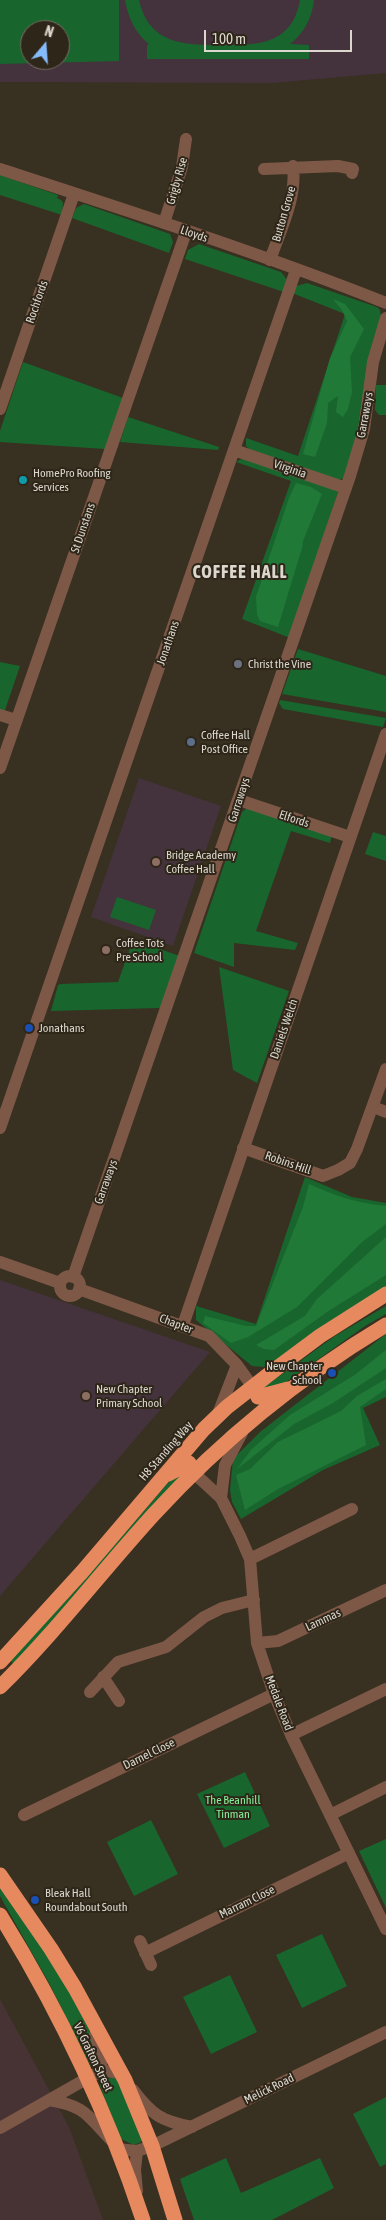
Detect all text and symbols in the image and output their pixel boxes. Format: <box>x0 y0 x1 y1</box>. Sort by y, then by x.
north arrow <box>20 20 70 70</box>
scale bar <box>206 20 354 52</box>
text: N <box>43 23 56 41</box>
text: 100 m <box>212 30 246 47</box>
street label: Grigby Rise <box>163 156 191 206</box>
street label: Button Grove <box>269 185 299 243</box>
street label: Lloyds <box>178 223 210 245</box>
street label: Rochfords <box>23 279 51 325</box>
street label: Garraways <box>354 391 376 439</box>
street label: Virginia <box>272 457 308 481</box>
place label: HomePro Roofing Services <box>33 466 111 494</box>
marker: HomePro Roofing Services <box>17 474 29 486</box>
street label: St Dunstans <box>68 501 98 555</box>
district label: COFFEE HALL <box>191 561 289 583</box>
street label: Jonathans <box>154 619 182 667</box>
place label: Christ the Vine <box>248 657 311 671</box>
marker: Christ the Vine <box>232 658 244 670</box>
place label: Coffee Hall Post Office <box>201 728 250 756</box>
marker: Coffee Hall Post Office <box>185 736 197 748</box>
street label: Garraways <box>225 776 253 824</box>
street label: Elfords <box>277 807 311 831</box>
place label: Bridge Academy Coffee Hall <box>166 848 236 876</box>
marker: Bridge Academy Coffee Hall <box>150 856 162 868</box>
place label: Coffee Tots Pre School <box>116 936 164 964</box>
marker: Coffee Tots Pre School <box>100 944 112 956</box>
street label: Daniels Welch <box>267 997 301 1061</box>
place label: Jonathans <box>39 1021 85 1035</box>
marker: Jonathans <box>23 1022 35 1034</box>
street label: Robins Hill <box>263 1148 313 1178</box>
street label: Garraways <box>91 1158 121 1206</box>
street label: Chapter <box>157 1311 195 1337</box>
place label: New Chapter School <box>266 1359 322 1387</box>
marker: New Chapter School <box>326 1367 338 1379</box>
place label: New Chapter Primary School <box>96 1382 162 1410</box>
marker: New Chapter Primary School <box>80 1390 92 1402</box>
street label: H8 Standing Way <box>136 1418 196 1484</box>
street label: Lammas <box>303 1606 343 1634</box>
street label: Medale Road <box>262 1673 296 1733</box>
street label: Darnel Close <box>121 1735 177 1773</box>
park label: The Beanhill Tinman <box>205 1793 261 1821</box>
street label: Marram Close <box>217 1882 277 1922</box>
place label: Bleak Hall Roundabout South <box>45 1886 127 1914</box>
marker: Bleak Hall Roundabout South <box>29 1894 41 1906</box>
street label: V6 Grafton Street <box>70 2020 116 2094</box>
street label: Melick Road <box>242 2071 296 2107</box>

